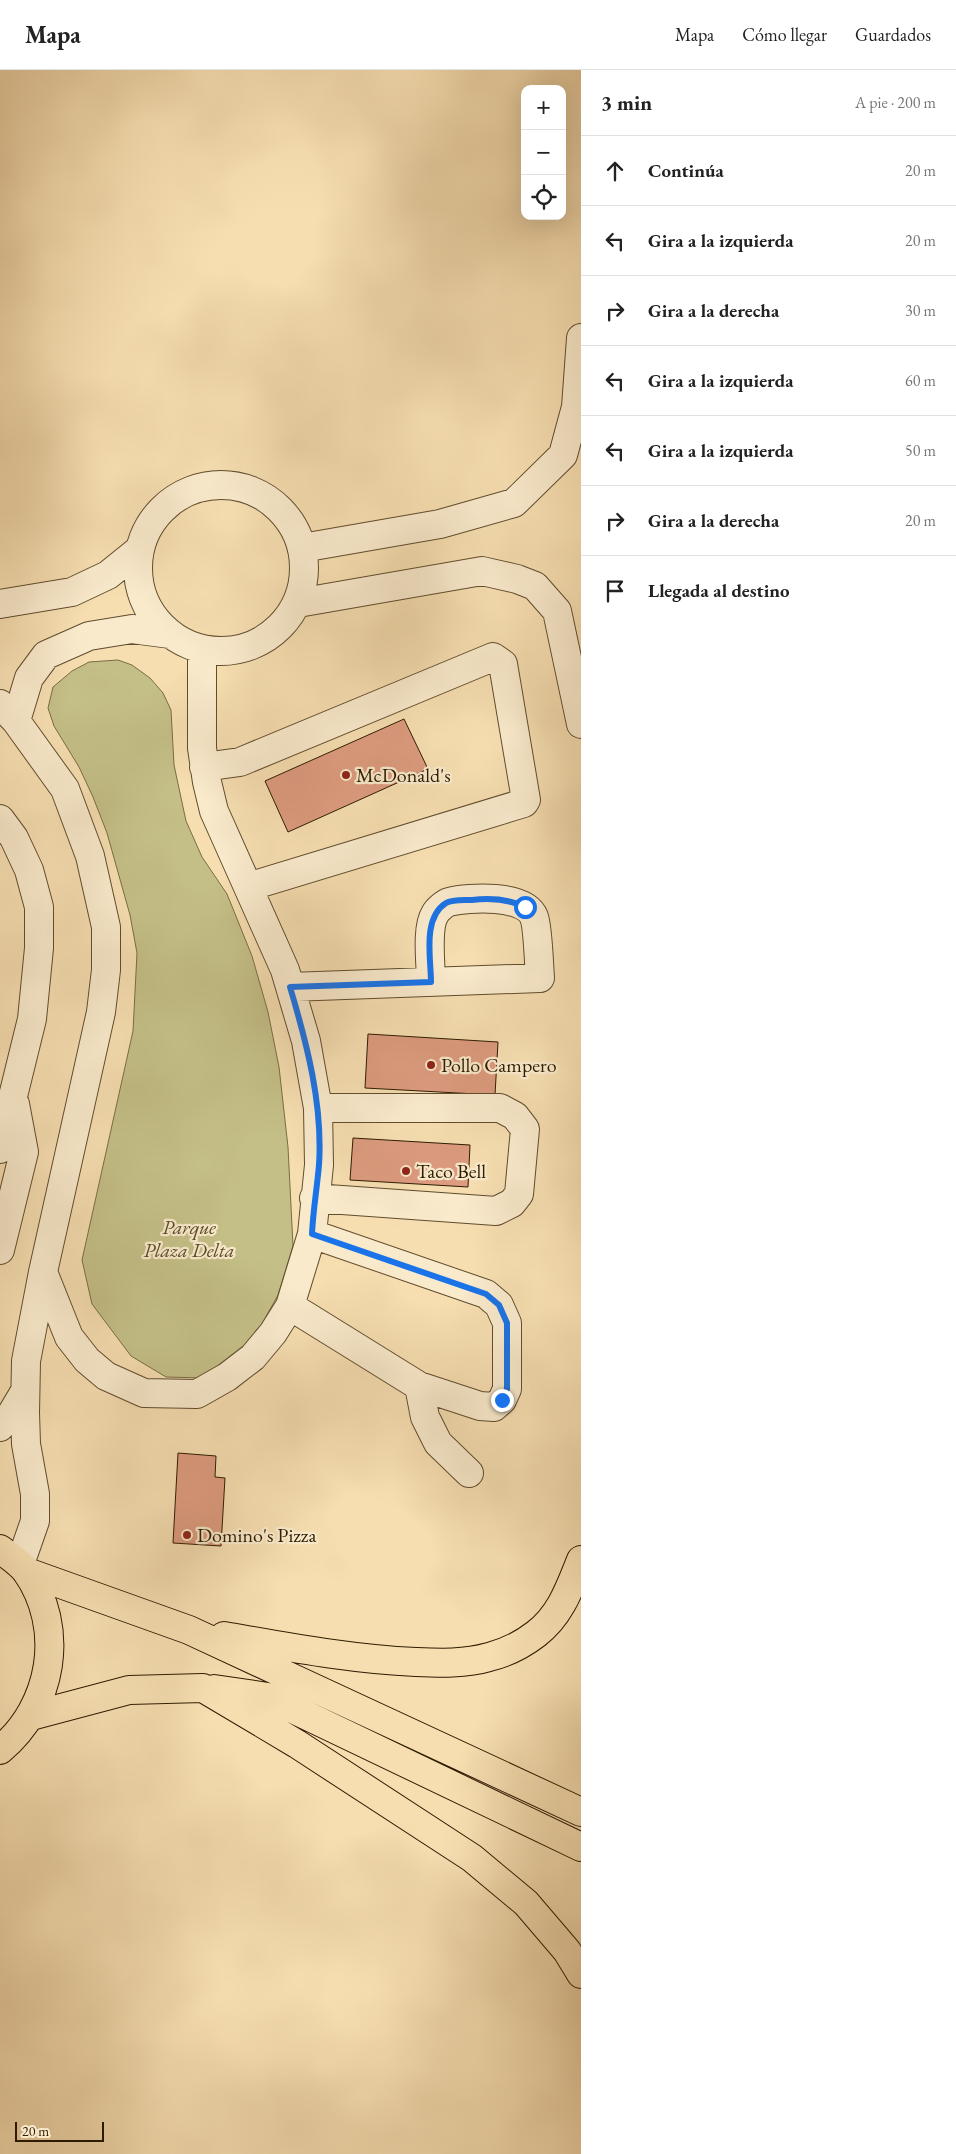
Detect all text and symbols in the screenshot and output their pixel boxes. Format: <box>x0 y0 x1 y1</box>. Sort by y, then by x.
text: Mapa <box>25 19 81 50</box>
text: Mapa <box>675 23 714 46</box>
text: Cómo llegar <box>742 23 827 46</box>
text: Guardados <box>855 23 931 46</box>
map controls <box>521 85 566 220</box>
button: + <box>521 85 566 130</box>
text: 3 min <box>601 89 652 116</box>
text: A pie · 200 m <box>855 92 936 113</box>
button: − <box>521 130 566 175</box>
icon: ahead <box>601 157 629 185</box>
text: Continúa <box>648 158 724 183</box>
text: 20 m <box>905 160 936 181</box>
button: locate <box>521 175 566 220</box>
icon: left <box>601 227 629 255</box>
text: Gira a la izquierda <box>648 228 794 253</box>
text: 20 m <box>905 230 936 251</box>
icon: right <box>601 297 629 325</box>
text: Gira a la derecha <box>648 298 779 323</box>
text: 30 m <box>905 300 936 321</box>
icon: left <box>601 367 629 395</box>
text: Gira a la izquierda <box>648 368 794 393</box>
text: 60 m <box>905 370 936 391</box>
icon: left <box>601 437 629 465</box>
text: Gira a la izquierda <box>648 438 794 463</box>
text: 50 m <box>905 440 936 461</box>
icon: right <box>601 507 629 535</box>
text: Gira a la derecha <box>648 508 779 533</box>
text: 20 m <box>905 510 936 531</box>
icon: arrive <box>601 577 629 605</box>
text: Llegada al destino <box>648 578 790 603</box>
place label: McDonald's <box>356 762 451 788</box>
marker: McDonald's <box>340 769 352 781</box>
route start <box>514 896 537 919</box>
place label: Pollo Campero <box>441 1052 557 1078</box>
marker: Pollo Campero <box>425 1059 437 1071</box>
place label: Taco Bell <box>416 1158 486 1184</box>
marker: Taco Bell <box>400 1165 412 1177</box>
park label: Parque Plaza Delta <box>143 1214 235 1263</box>
route end <box>491 1389 514 1412</box>
place label: Domino's Pizza <box>197 1522 316 1548</box>
marker: Domino's Pizza <box>181 1529 193 1541</box>
scale bar <box>15 2119 104 2142</box>
text: 20 m <box>22 2122 49 2140</box>

